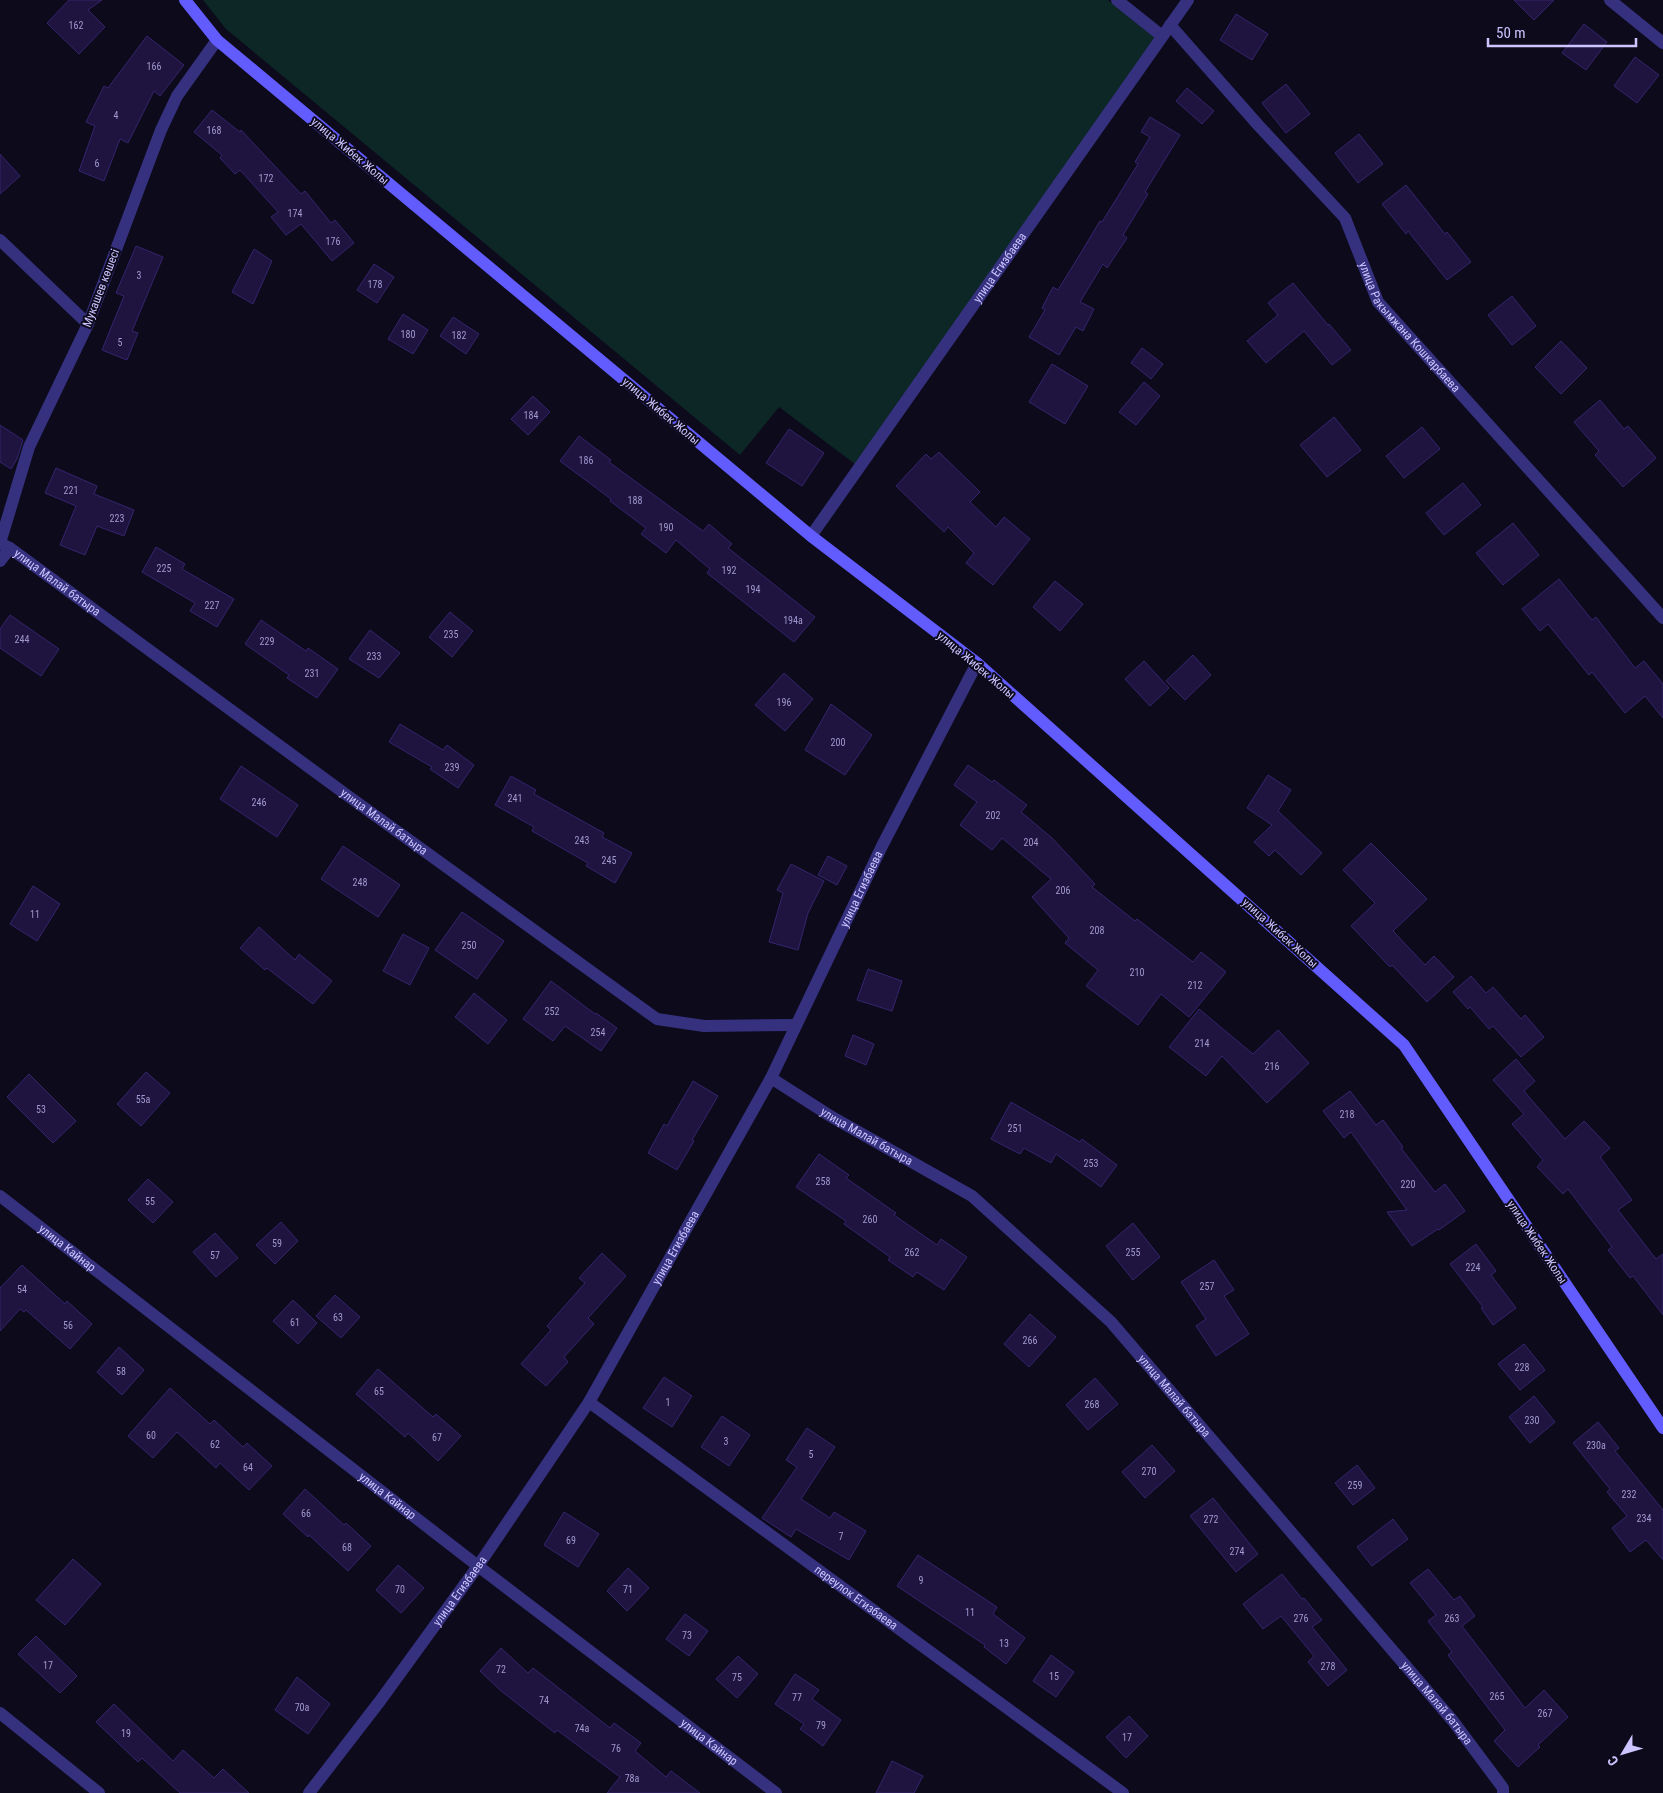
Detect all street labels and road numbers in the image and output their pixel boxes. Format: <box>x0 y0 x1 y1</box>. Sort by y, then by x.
street label: улица Жибек Жолы <box>308 114 392 188</box>
street label: улица Егизбаева <box>970 230 1029 306</box>
street label: Мукашев көшесі <box>80 247 122 329</box>
street label: улица Ракымжана Кошкарбаева <box>1356 260 1463 395</box>
street label: улица Жибек Жолы <box>619 374 703 448</box>
street label: улица Малай батыра <box>11 546 103 619</box>
street label: улица Жибек Жолы <box>934 628 1018 702</box>
street label: улица Малай батыра <box>338 786 430 858</box>
street label: улица Егизбаева <box>837 849 886 930</box>
street label: улица Жибек Жолы <box>1239 895 1321 971</box>
street label: улица Малай батыра <box>818 1104 915 1168</box>
street label: улица Жибек Жолы <box>1504 1198 1570 1286</box>
street label: улица Егизбаева <box>649 1208 702 1287</box>
street label: улица Кайнар <box>36 1222 99 1274</box>
street label: улица Малай батыра <box>1135 1352 1214 1440</box>
street label: улица Кайнар <box>356 1470 419 1522</box>
street label: улица Егизбаева <box>430 1553 490 1629</box>
street label: переулок Егизбаева <box>812 1562 901 1633</box>
street label: улица Малай батыра <box>1398 1659 1475 1748</box>
street label: улица Кайнар <box>678 1716 741 1768</box>

